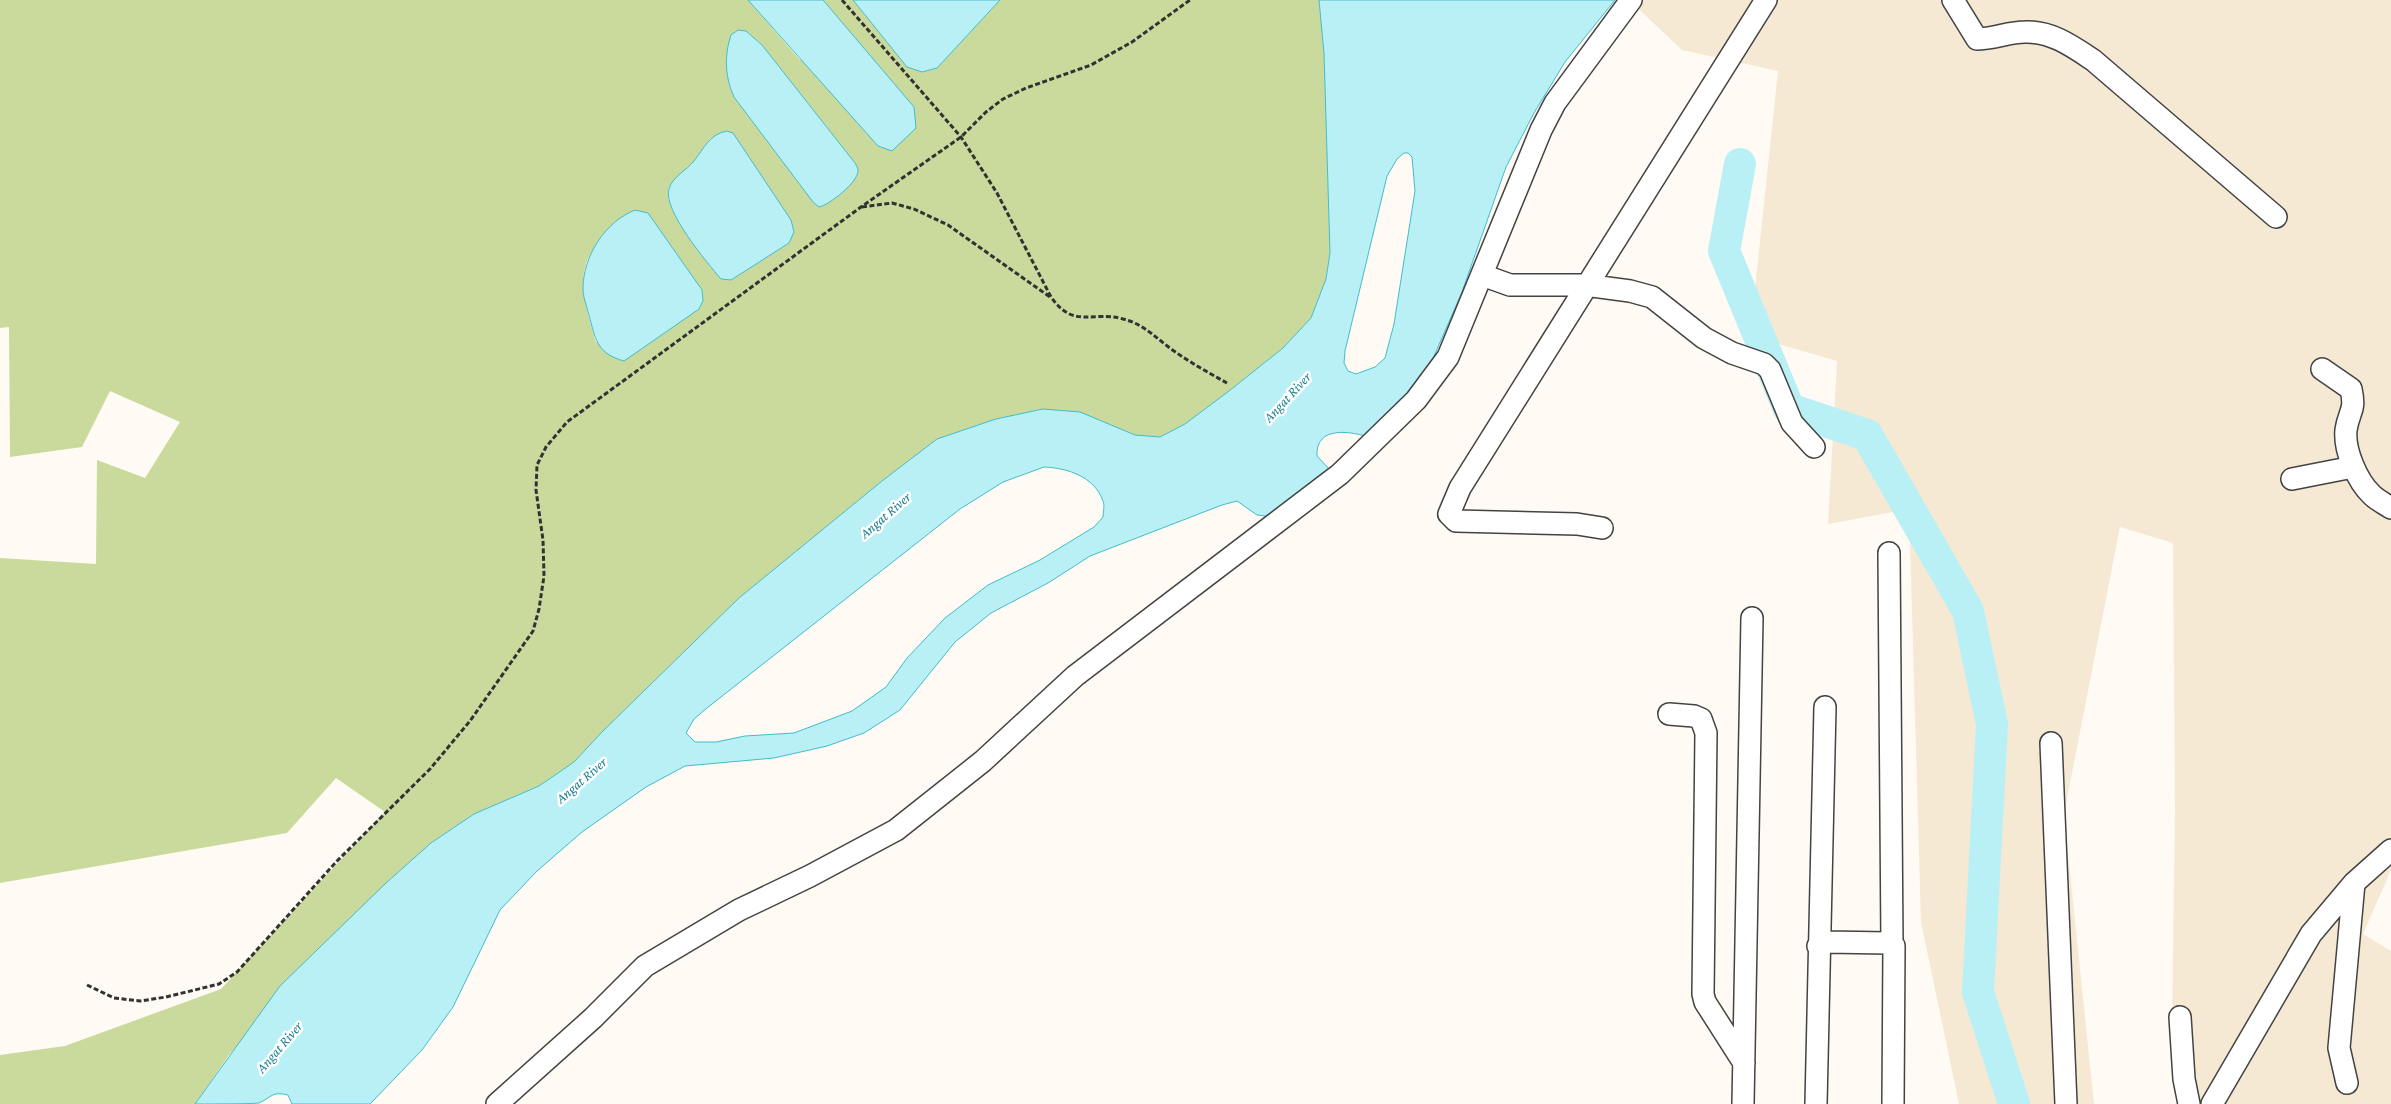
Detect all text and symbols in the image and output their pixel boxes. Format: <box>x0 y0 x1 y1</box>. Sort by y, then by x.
water label: Angat River <box>1259 368 1315 426</box>
water label: Angat River <box>856 488 914 542</box>
water label: Angat River <box>552 753 610 807</box>
water label: Angat River <box>252 1018 306 1076</box>

